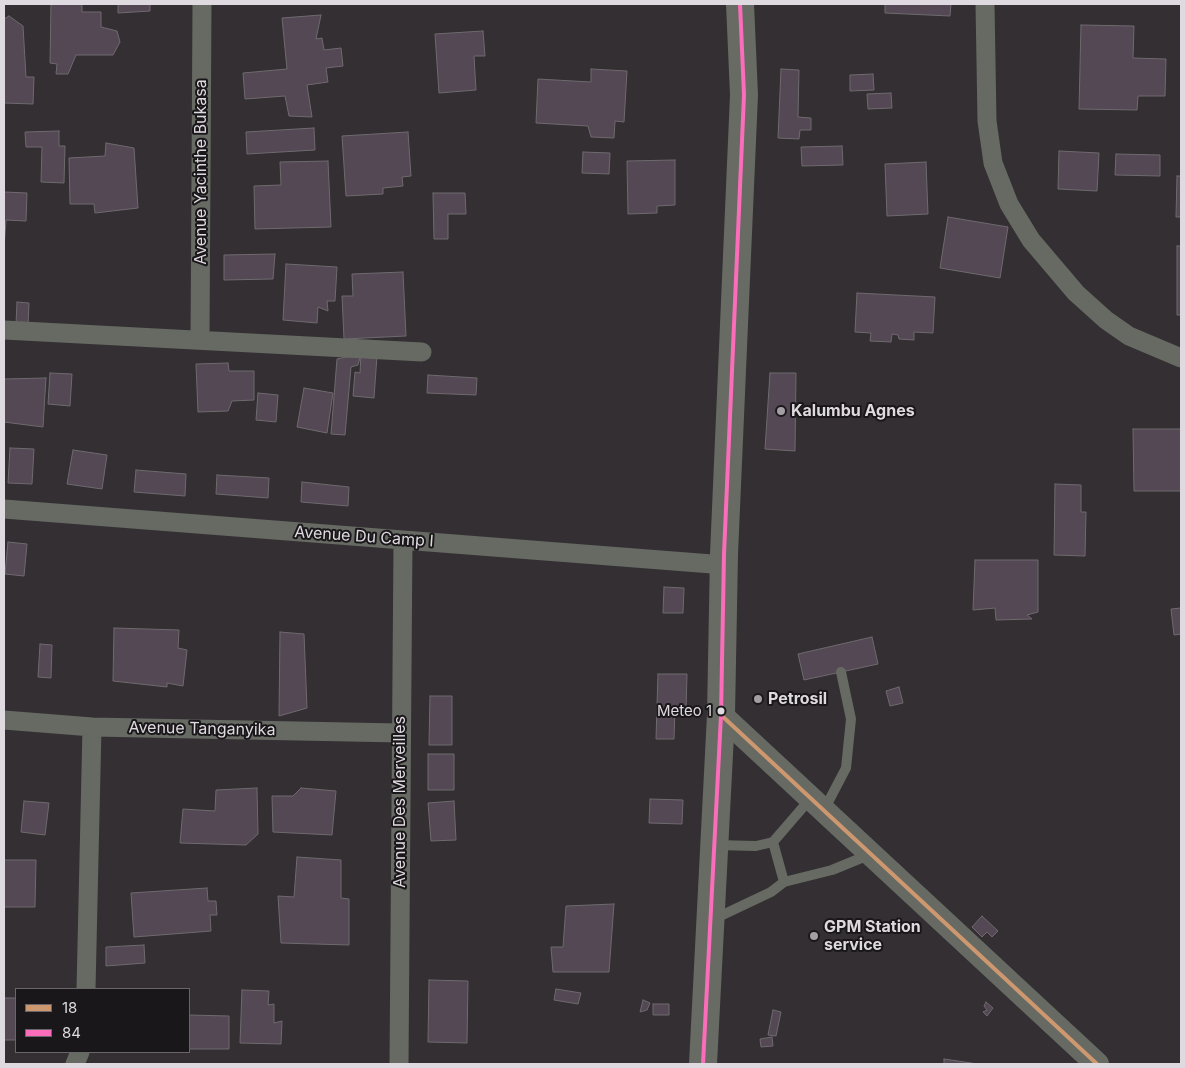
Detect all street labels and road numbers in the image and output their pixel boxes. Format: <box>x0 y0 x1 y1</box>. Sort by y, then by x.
street label: Avenue Yacinthe Bukasa <box>191 79 211 265</box>
street label: Avenue Du Camp I <box>294 523 434 551</box>
street label: Avenue Des Merveilles <box>390 716 410 888</box>
street label: Avenue Tanganyika <box>128 718 276 740</box>

